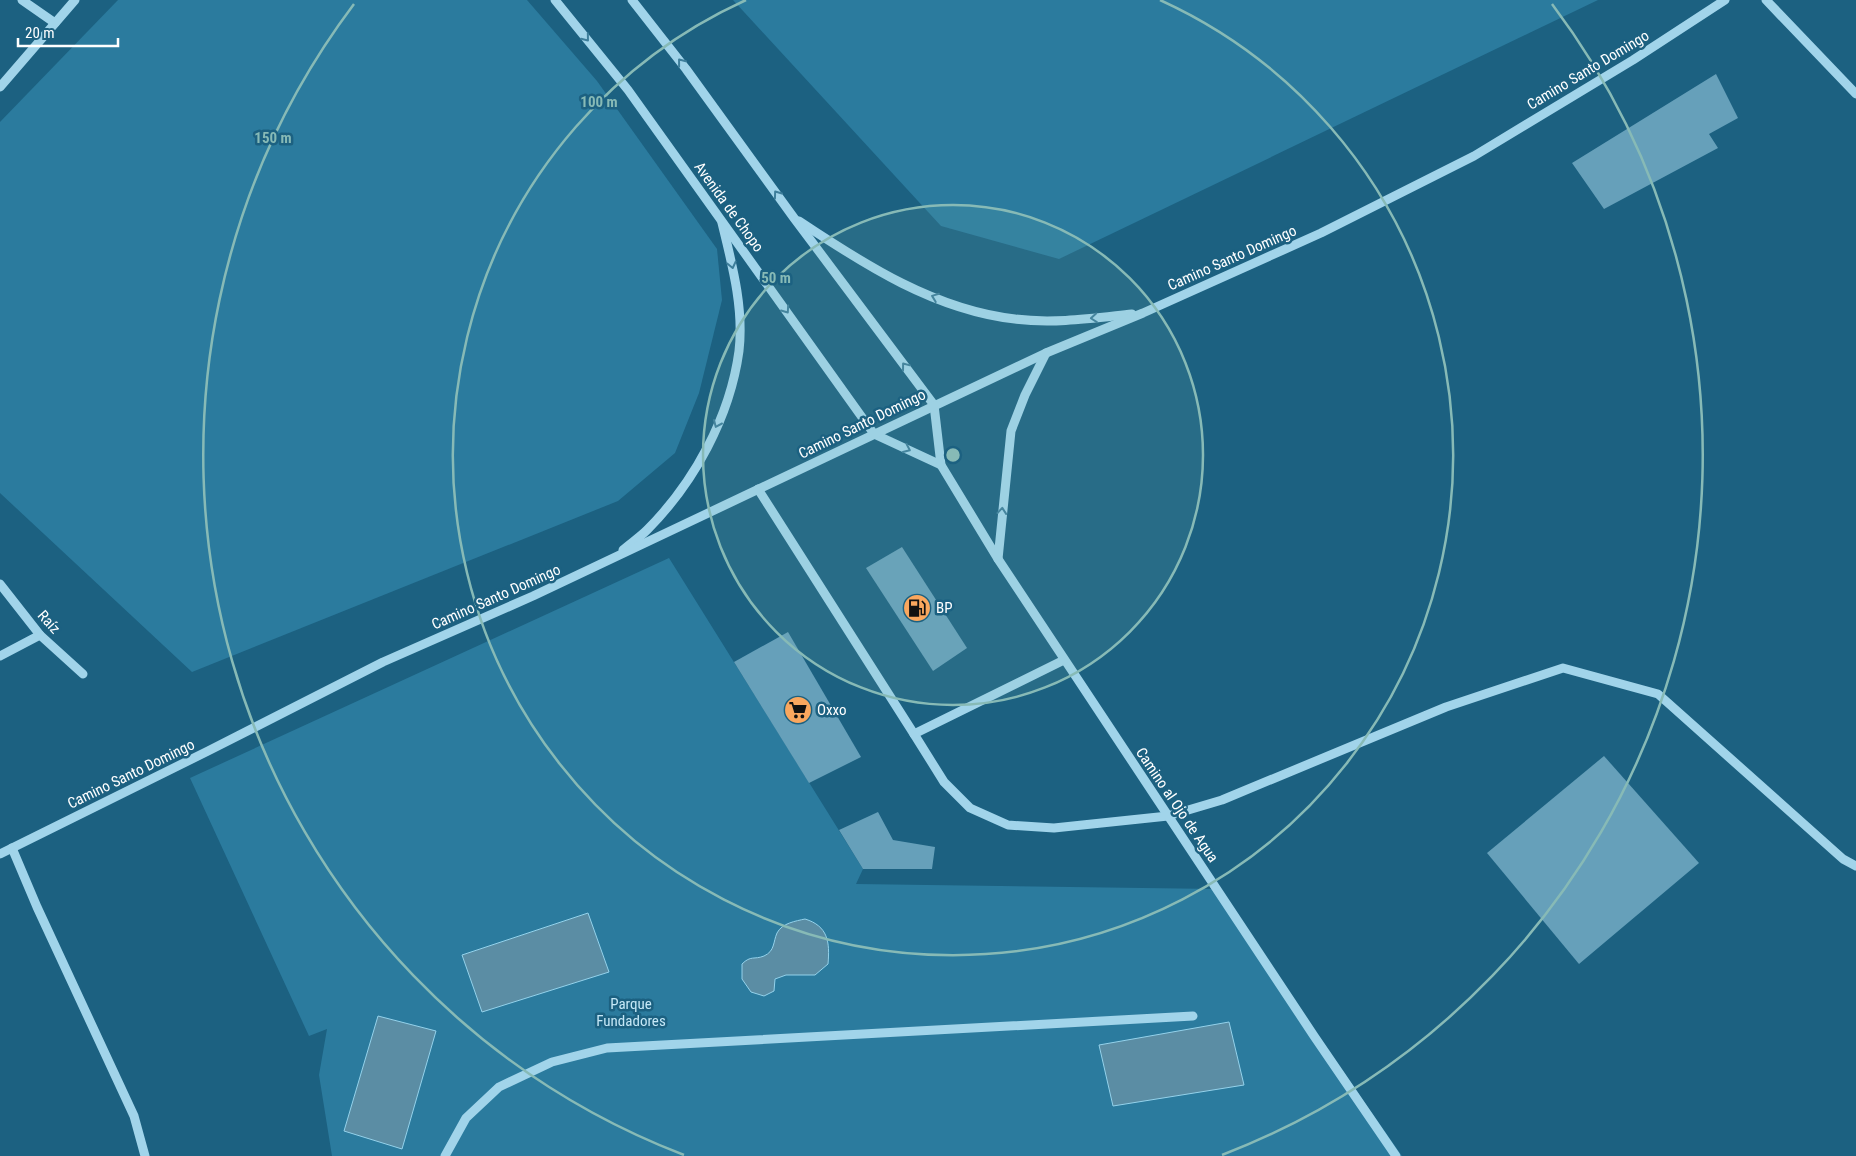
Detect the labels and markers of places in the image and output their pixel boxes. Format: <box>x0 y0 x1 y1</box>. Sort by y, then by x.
centre of rings <box>944 446 962 464</box>
fuel station icon: BP <box>902 593 932 623</box>
place label: BP <box>936 599 953 617</box>
supermarket icon: Oxxo <box>783 695 813 725</box>
place label: Oxxo <box>817 701 847 719</box>

